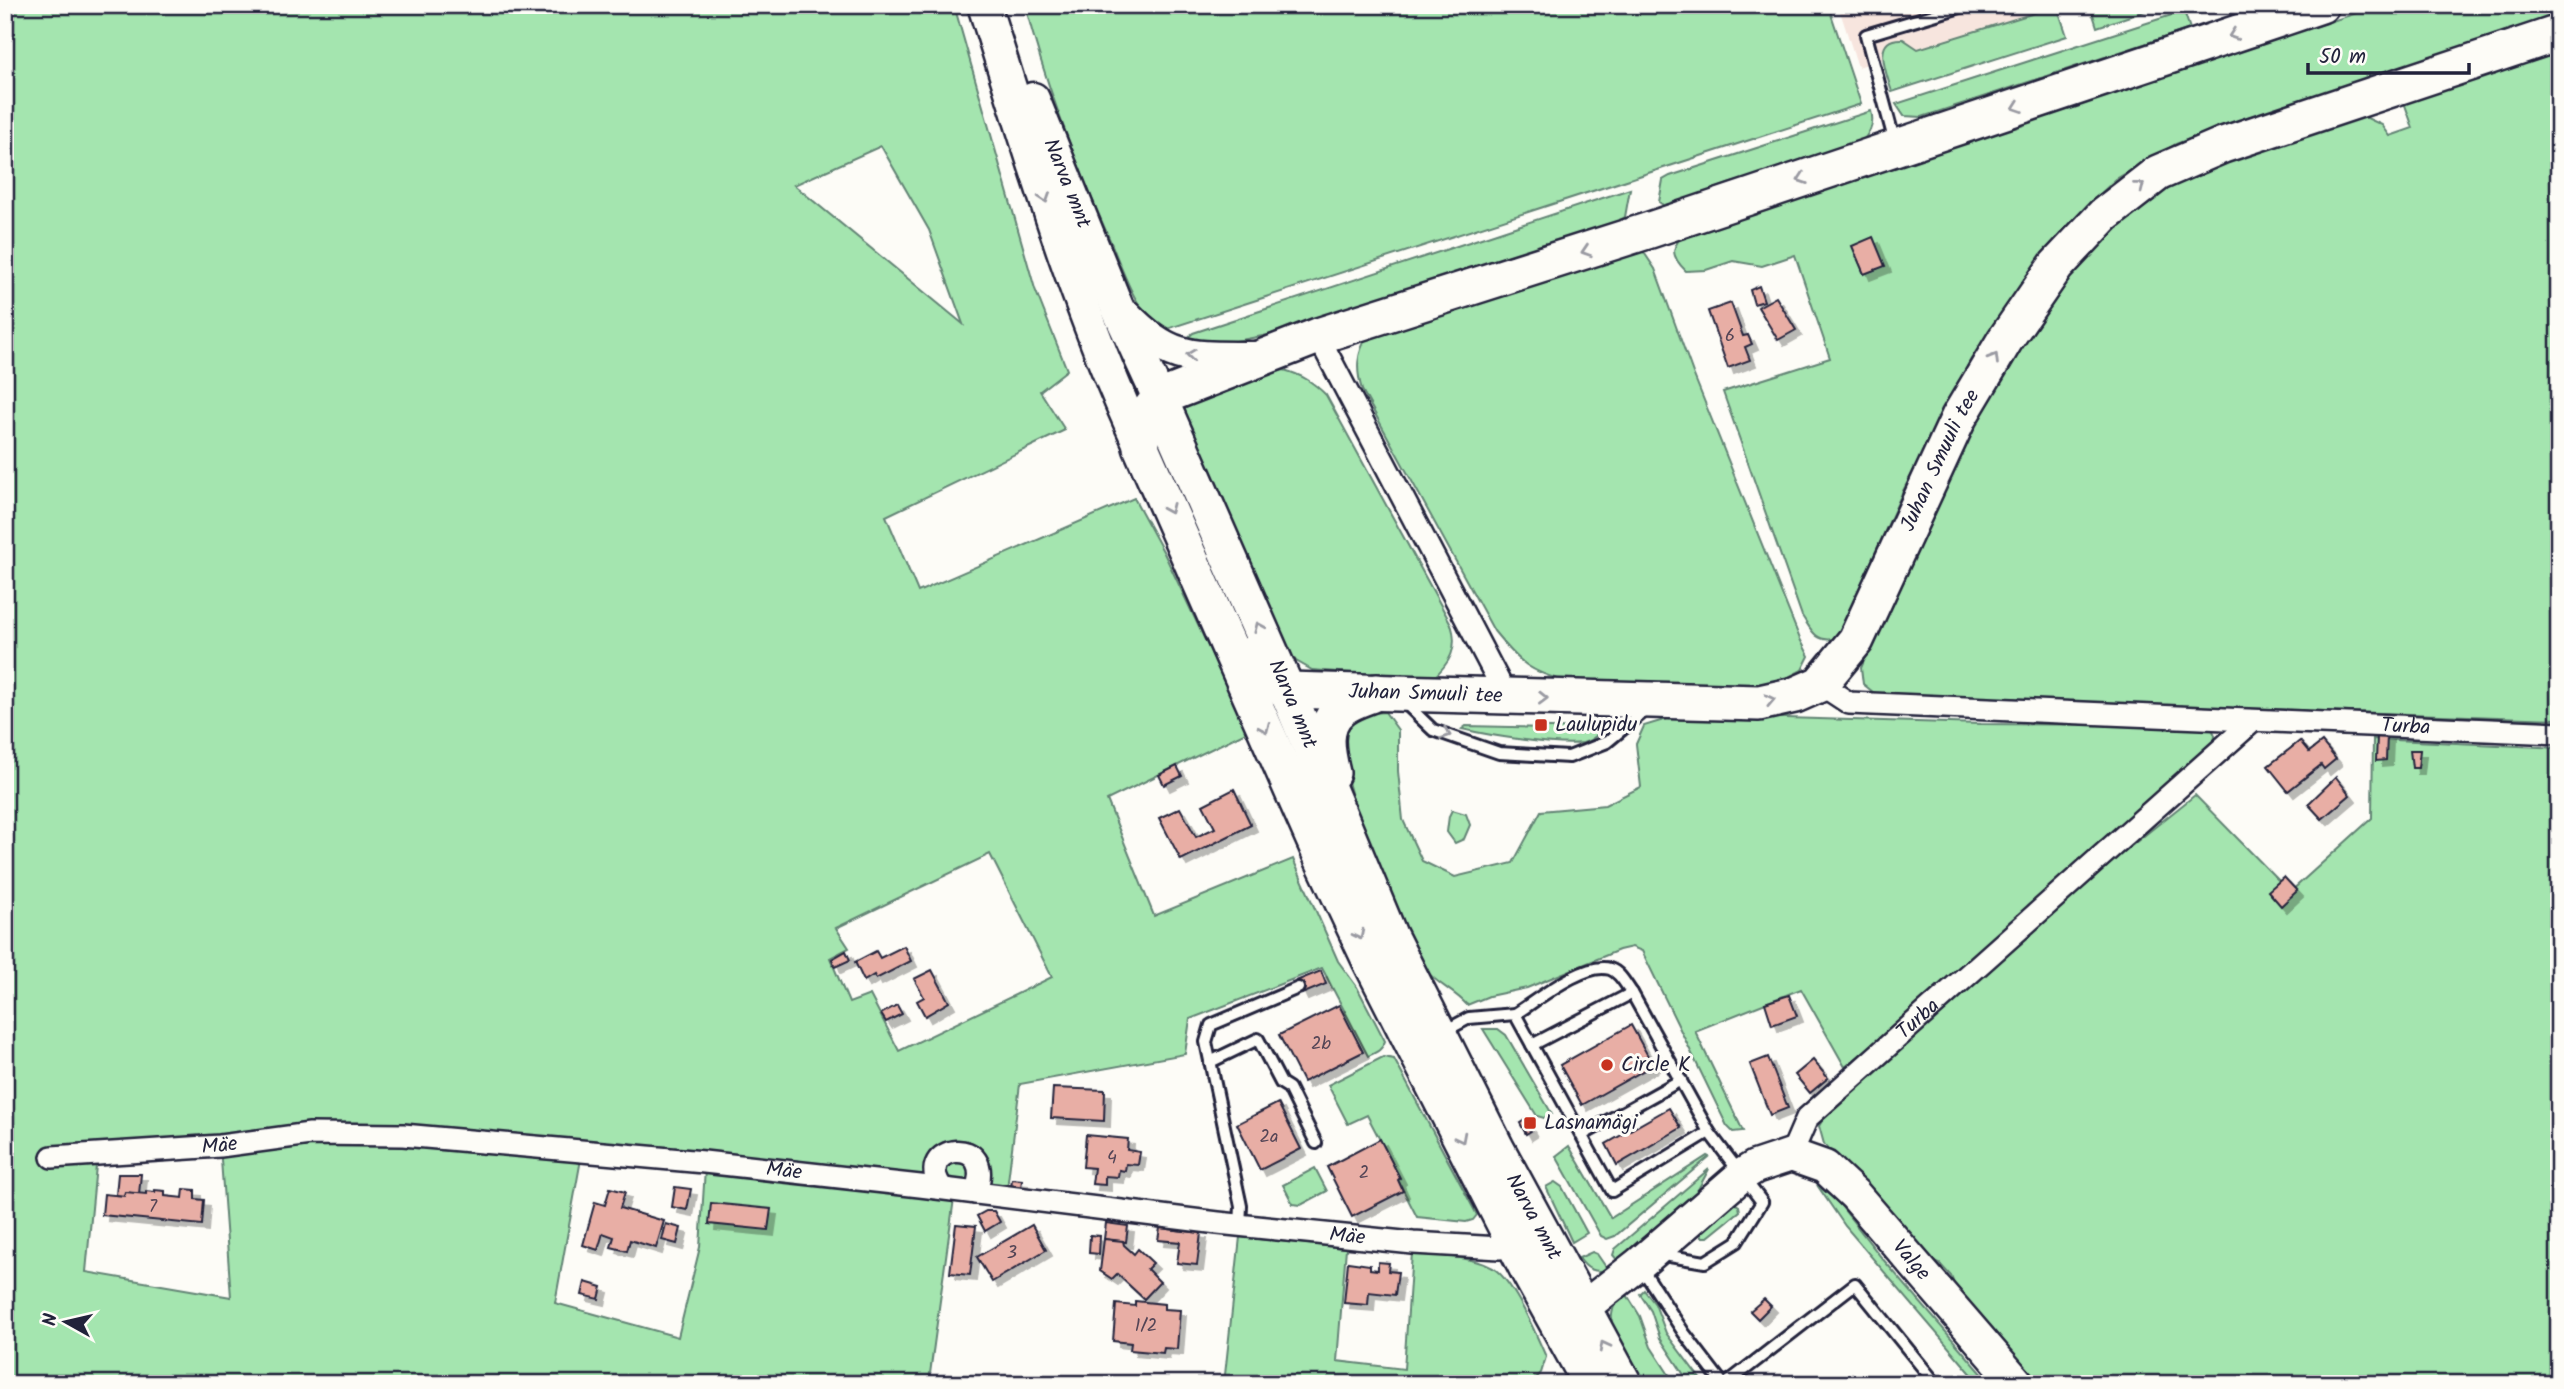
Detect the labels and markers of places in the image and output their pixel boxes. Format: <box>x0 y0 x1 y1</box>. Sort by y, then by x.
place label: Laulupidu <box>1555 709 1637 742</box>
marker: Laulupidu <box>1533 717 1549 733</box>
place label: Circle K <box>1621 1049 1691 1082</box>
marker: Circle K <box>1599 1057 1615 1073</box>
place label: Lasnamägi <box>1544 1107 1638 1140</box>
marker: Lasnamägi <box>1522 1115 1538 1131</box>

